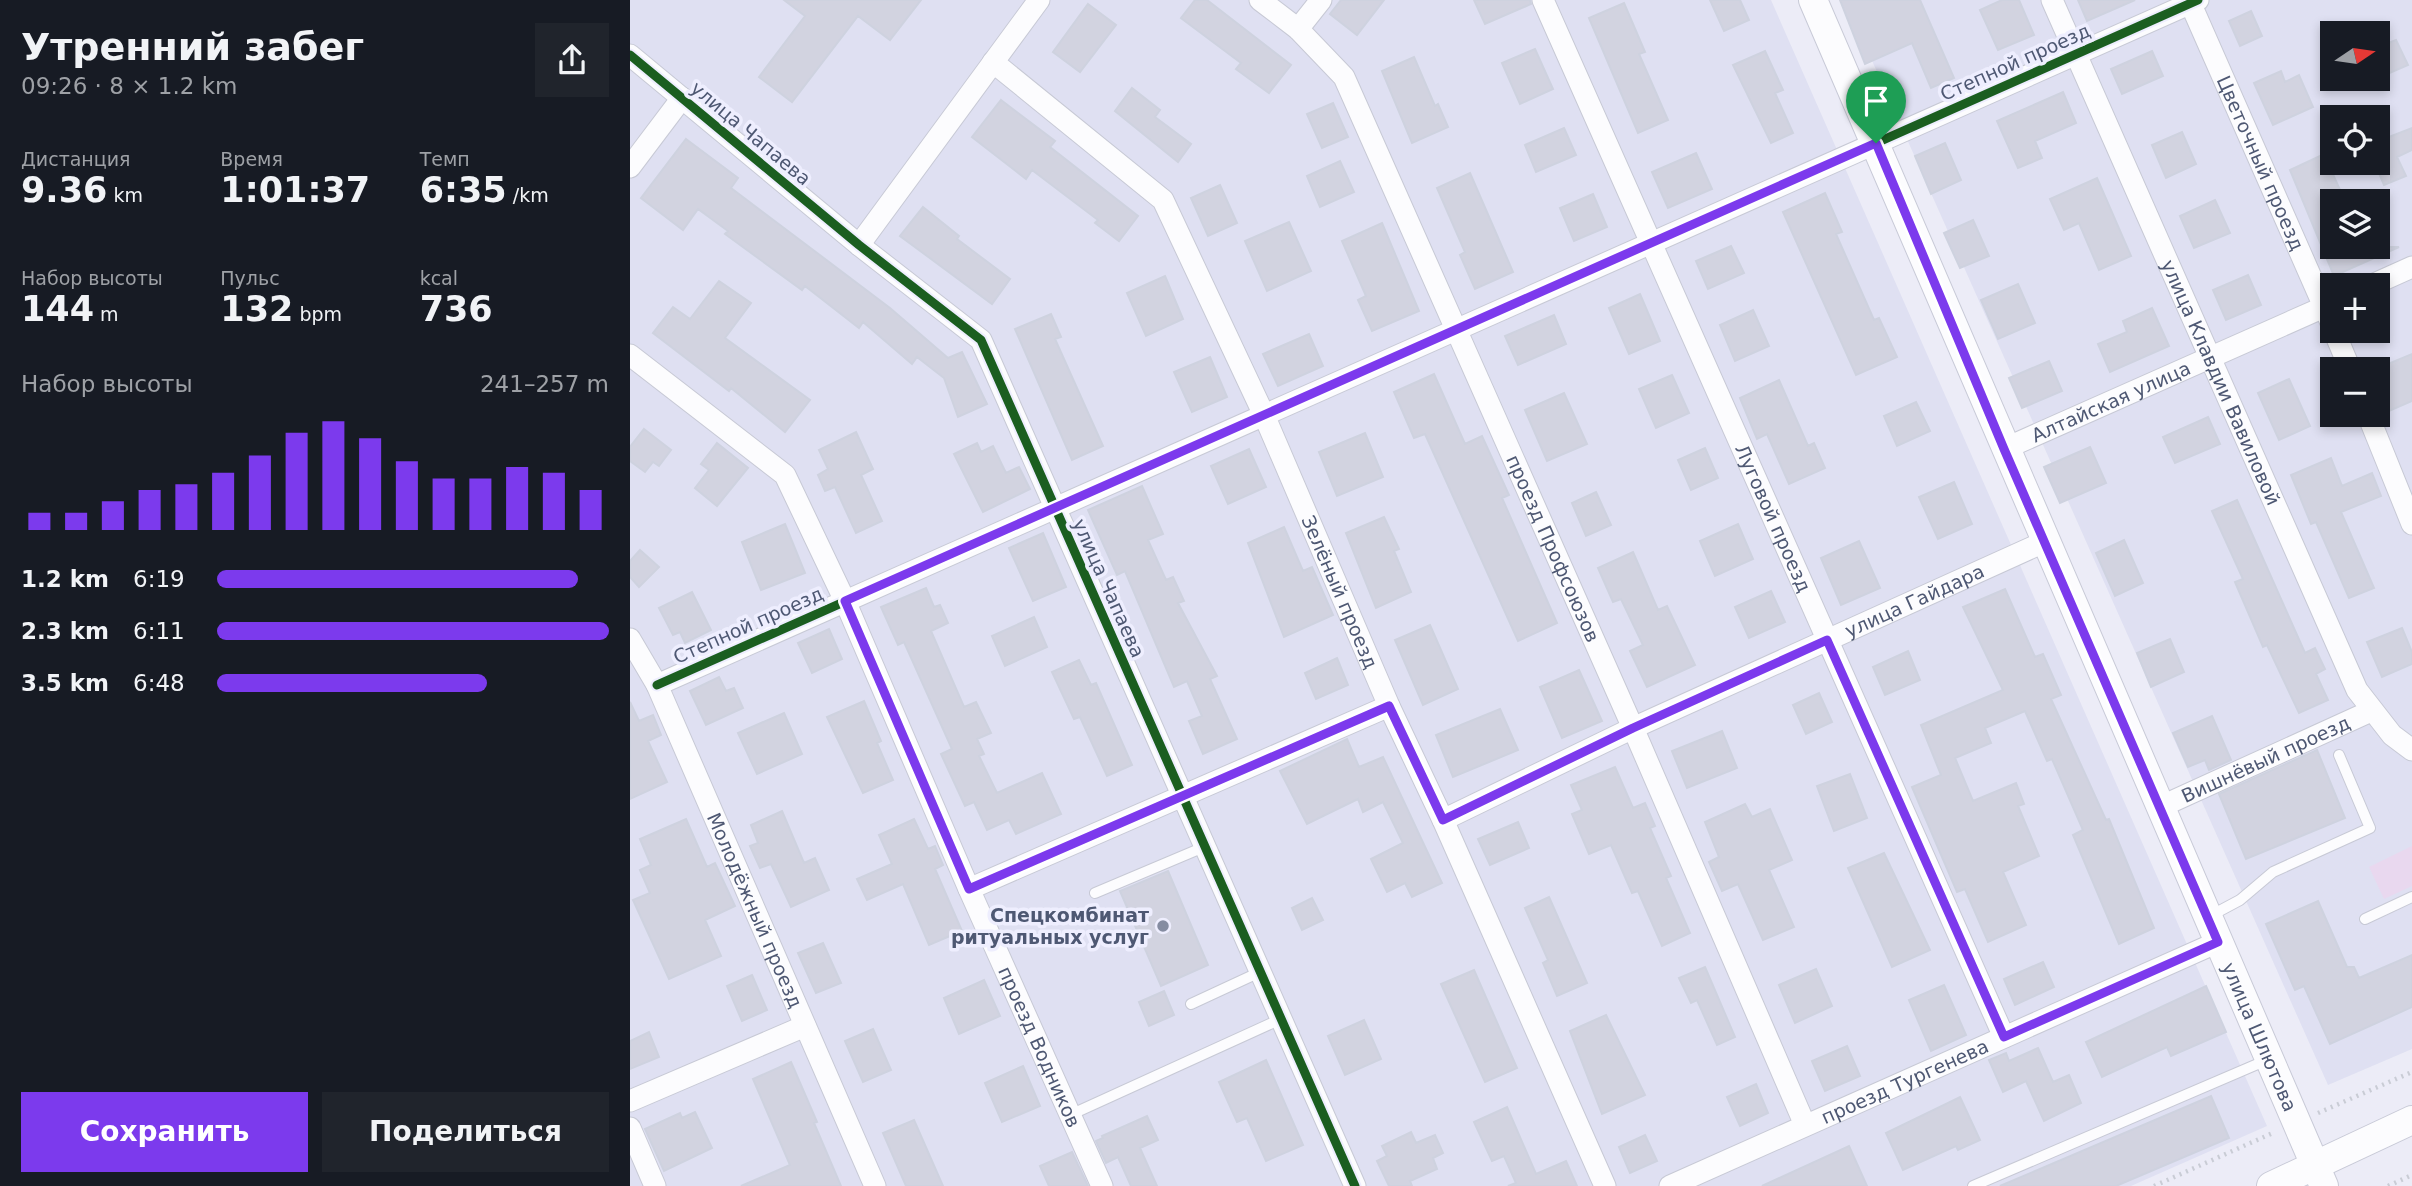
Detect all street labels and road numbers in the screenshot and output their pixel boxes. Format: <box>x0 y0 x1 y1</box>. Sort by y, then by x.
street label: Степной проезд <box>1937 19 2093 105</box>
street label: Цветочный проезд <box>2213 72 2309 254</box>
street label: улица Чапаева <box>687 76 815 190</box>
street label: улица Клавдии Вавиловой <box>2157 256 2285 508</box>
street label: Алтайская улица <box>2028 357 2194 446</box>
street label: Луговой проезд <box>1731 441 1816 595</box>
street label: проезд Профсоюзов <box>1502 451 1604 645</box>
street label: Зелёный проезд <box>1297 512 1383 672</box>
street label: улица Чапаева <box>1069 515 1149 661</box>
street label: улица Гайдара <box>1841 560 1988 642</box>
street label: Степной проезд <box>670 582 826 668</box>
street label: Вишнёвый проезд <box>2178 711 2353 807</box>
street label: Молодёжный проезд <box>703 809 807 1011</box>
street label: улица Шлютова <box>2218 959 2302 1115</box>
street label: проезд Водников <box>994 963 1085 1131</box>
street label: проезд Тургенева <box>1818 1035 1992 1128</box>

